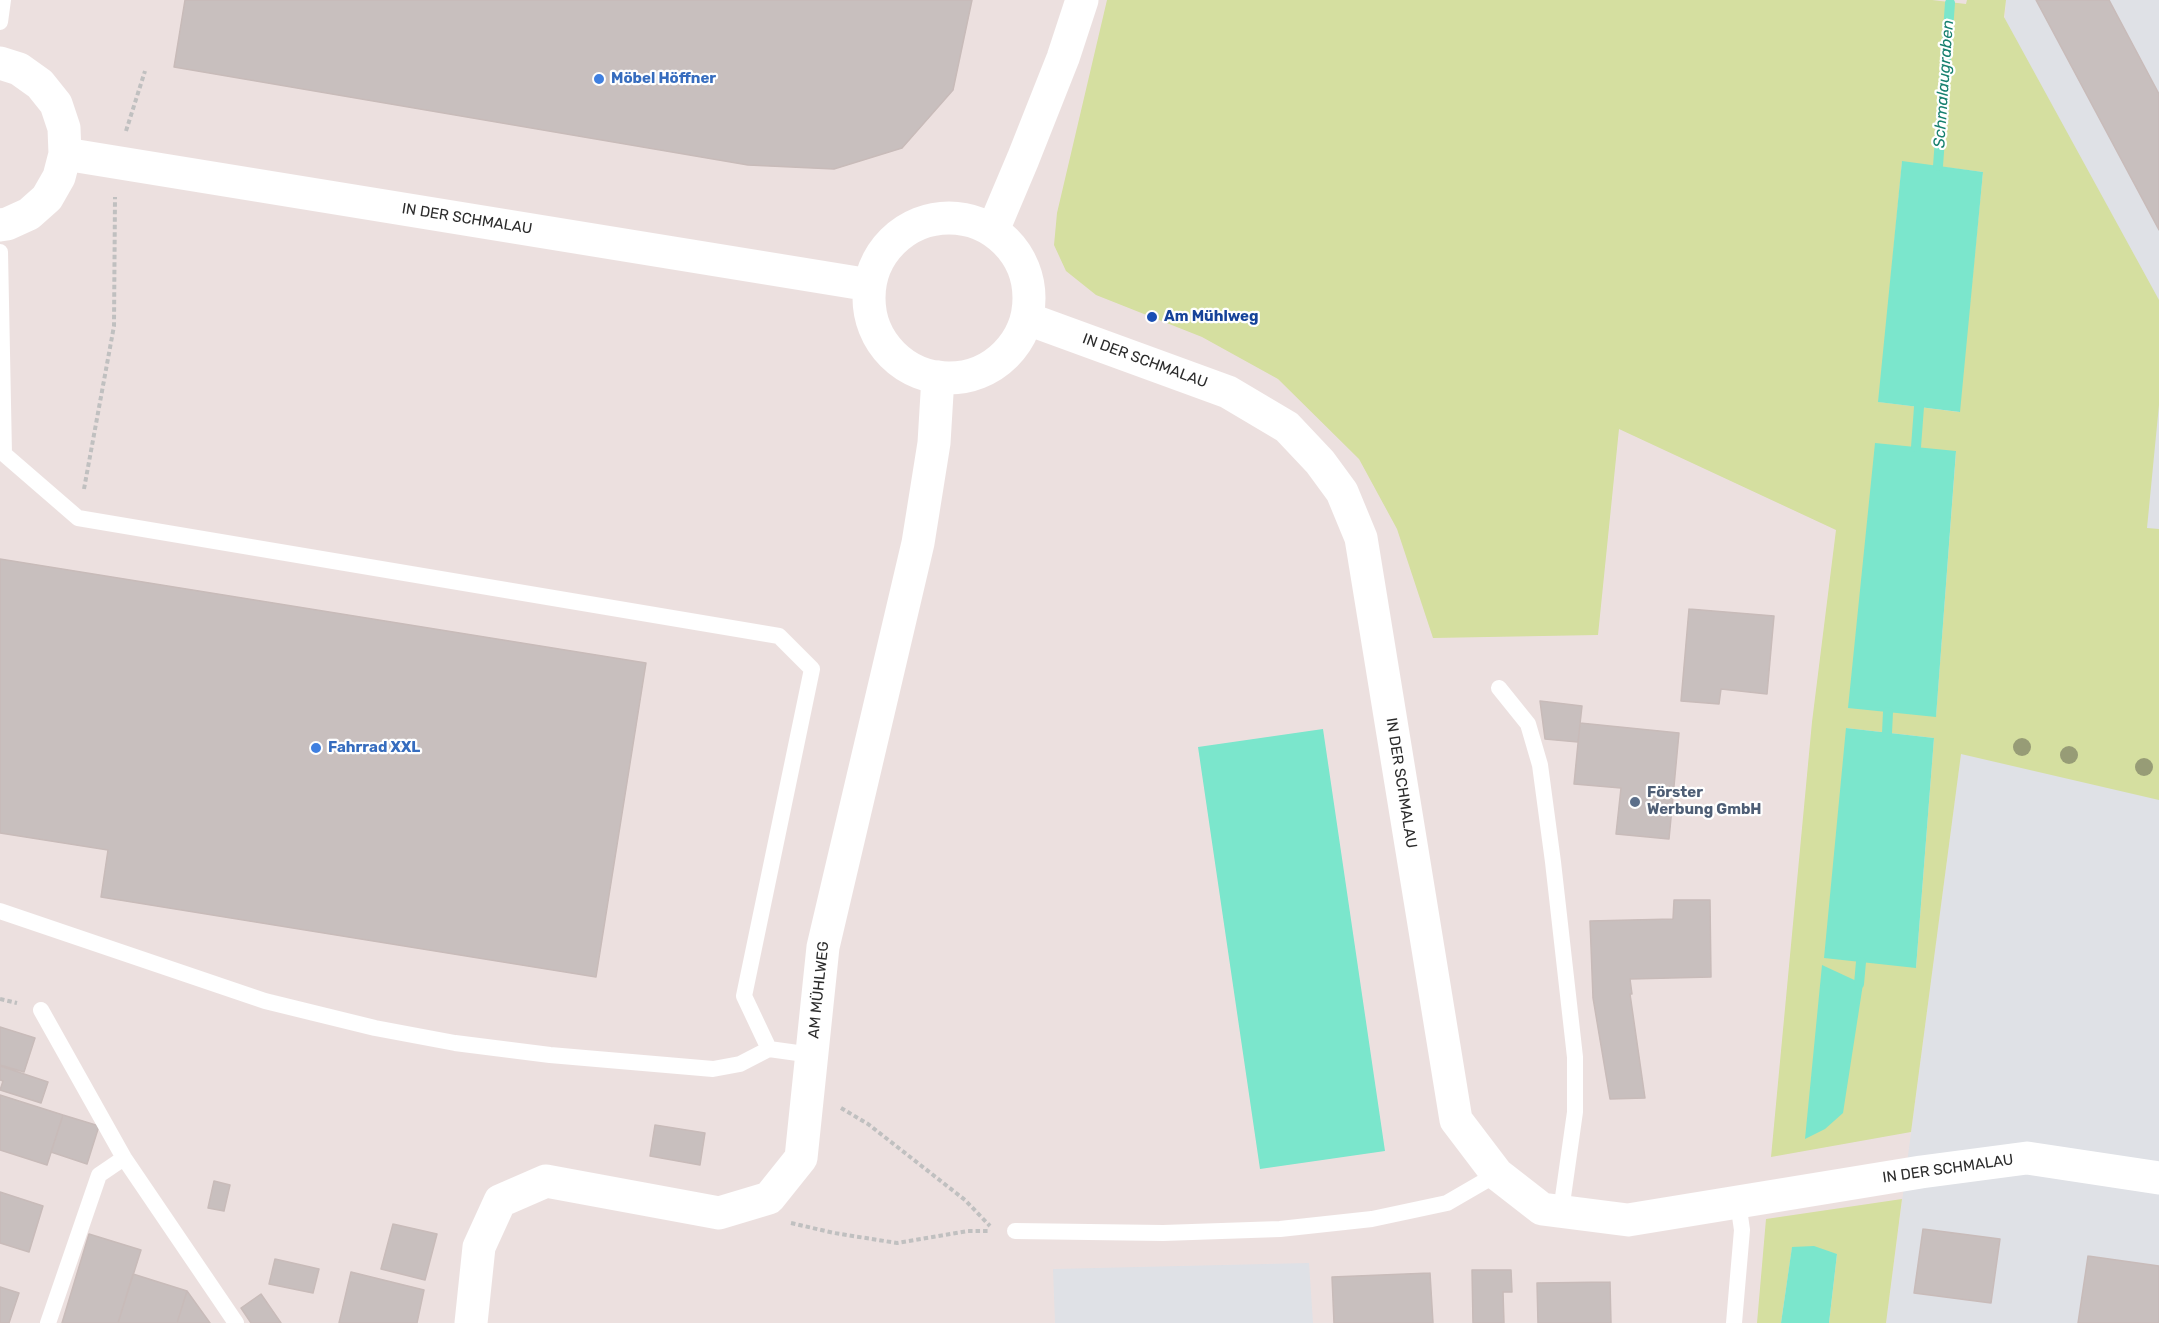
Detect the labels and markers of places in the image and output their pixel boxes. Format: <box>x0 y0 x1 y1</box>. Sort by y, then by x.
place label: Möbel Höffner <box>611 70 716 88</box>
marker: Möbel Höffner <box>592 72 606 86</box>
place label: Am Mühlweg <box>1164 308 1259 326</box>
marker: Am Mühlweg <box>1145 310 1159 324</box>
place label: Fahrrad XXL <box>328 739 420 757</box>
marker: Fahrrad XXL <box>309 741 323 755</box>
place label: Förster Werbung GmbH <box>1647 784 1762 819</box>
marker: Förster Werbung GmbH <box>1628 795 1642 809</box>

